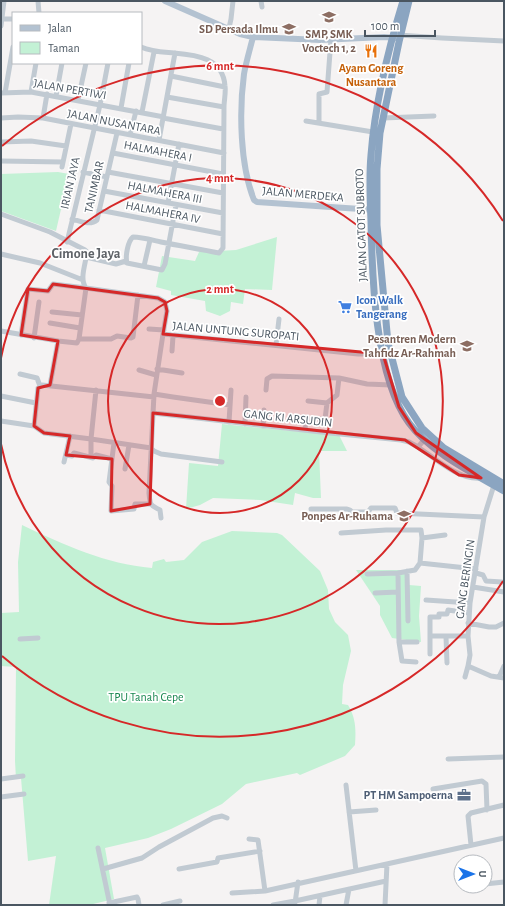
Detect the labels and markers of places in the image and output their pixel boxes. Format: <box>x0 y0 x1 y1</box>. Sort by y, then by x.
school or university icon: SMP, SMK Voctech 1, 2 <box>321 9 337 25</box>
school or university icon: SD Persada Ilmu <box>281 21 297 37</box>
place label: SD Persada Ilmu <box>199 23 279 35</box>
place label: SMP, SMK Voctech 1, 2 <box>302 28 356 54</box>
restaurant icon: Ayam Goreng Nusantara <box>363 43 379 59</box>
place label: Ayam Goreng Nusantara <box>339 62 404 88</box>
place label: Icon Walk Tangerang <box>356 294 408 320</box>
supermarket icon: Icon Walk Tangerang <box>337 299 353 315</box>
place label: Pesantren Modern Tahfidz Ar-Rahmah <box>363 333 456 359</box>
school or university icon: Pesantren Modern Tahfidz Ar-Rahmah <box>459 338 475 354</box>
centre of rings <box>213 394 227 408</box>
school or university icon: Ponpes Ar-Ruhama <box>396 508 412 524</box>
place label: Ponpes Ar-Ruhama <box>301 510 393 522</box>
office icon: PT HM Sampoerna <box>456 787 472 803</box>
place label: PT HM Sampoerna <box>363 789 453 801</box>

